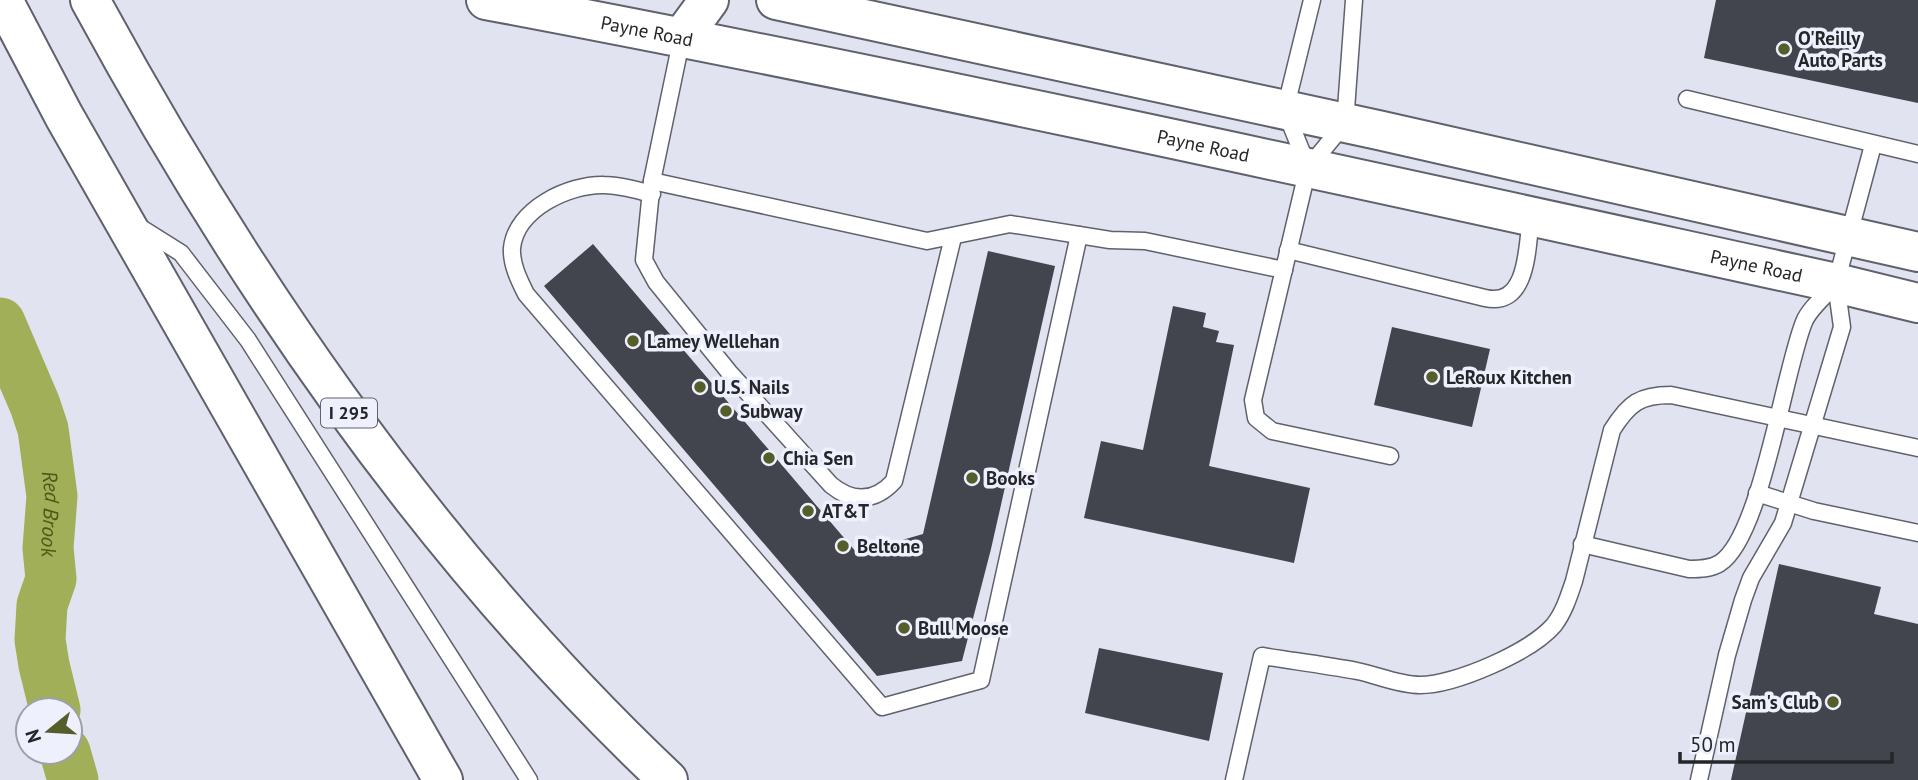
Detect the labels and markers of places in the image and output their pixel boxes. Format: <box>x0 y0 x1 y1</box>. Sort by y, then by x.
place label: O'Reilly Auto Parts <box>1798 26 1883 72</box>
marker: O'Reilly Auto Parts <box>1776 41 1792 57</box>
place label: Lamey Wellehan <box>647 329 780 353</box>
marker: Lamey Wellehan <box>625 333 641 349</box>
place label: LeRoux Kitchen <box>1446 365 1572 389</box>
marker: LeRoux Kitchen <box>1424 369 1440 385</box>
place label: U.S. Nails <box>714 375 789 399</box>
marker: U.S. Nails <box>692 379 708 395</box>
place label: Subway <box>740 399 803 423</box>
marker: Subway <box>718 403 734 419</box>
place label: Chia Sen <box>783 446 853 470</box>
marker: Chia Sen <box>761 450 777 466</box>
place label: Books <box>986 466 1035 490</box>
marker: Books <box>964 470 980 486</box>
place label: AT&T <box>822 499 869 523</box>
marker: AT&T <box>800 503 816 519</box>
place label: Beltone <box>857 534 920 558</box>
marker: Beltone <box>835 538 851 554</box>
place label: Bull Moose <box>918 616 1009 640</box>
marker: Bull Moose <box>896 620 912 636</box>
place label: Sam's Club <box>1732 690 1819 714</box>
marker: Sam's Club <box>1825 694 1841 710</box>

